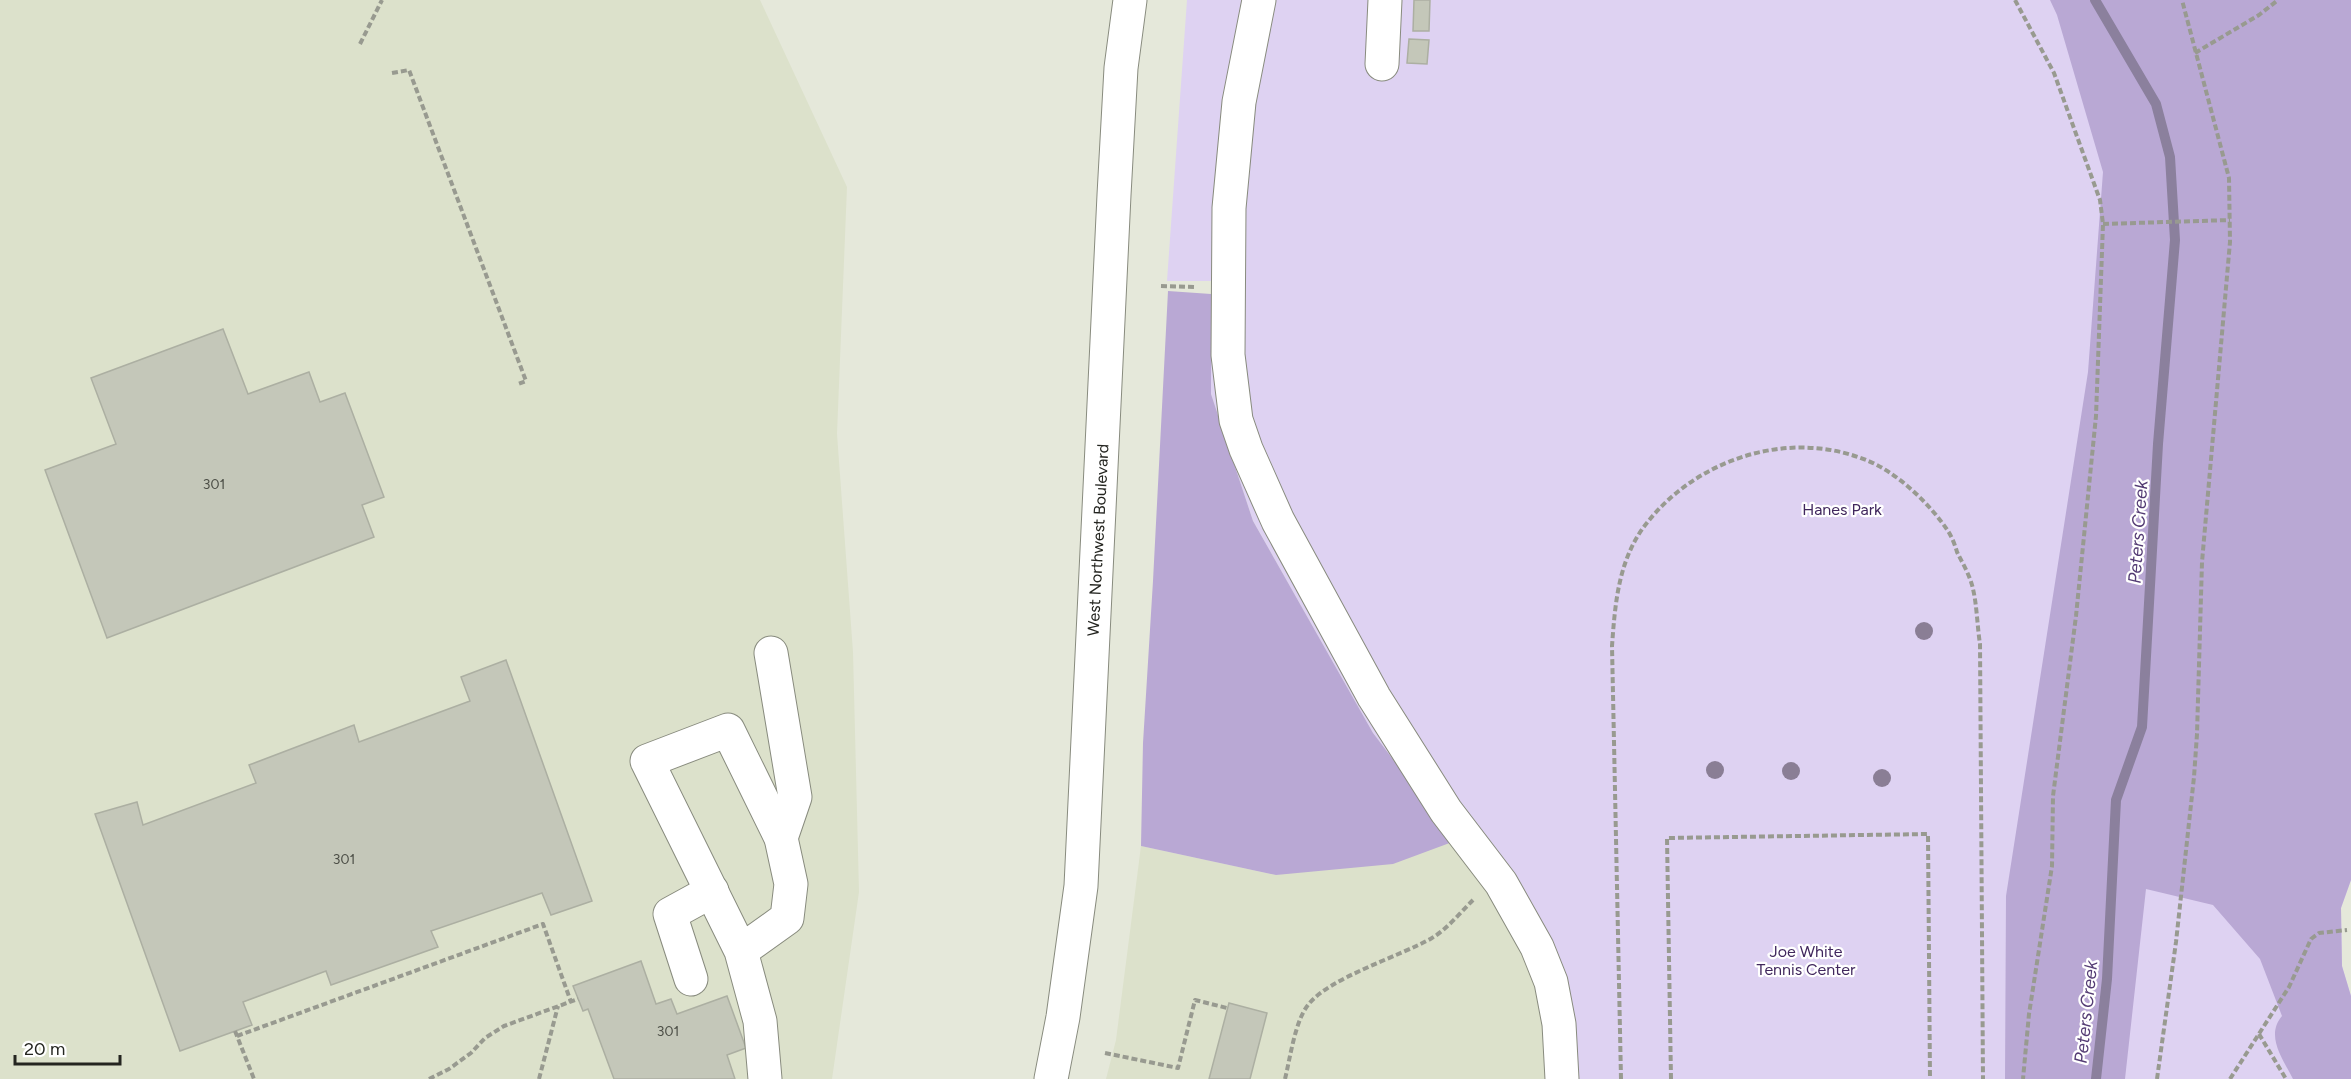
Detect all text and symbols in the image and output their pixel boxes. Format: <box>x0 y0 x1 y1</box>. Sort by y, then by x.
street label: West Northwest Boulevard <box>1083 443 1113 637</box>
house number: 301 <box>203 476 225 493</box>
water label: Peters Creek <box>2123 478 2153 584</box>
park label: Hanes Park <box>1802 500 1882 519</box>
house number: 301 <box>333 851 355 868</box>
park label: Joe White Tennis Center <box>1757 942 1856 979</box>
water label: Peters Creek <box>2070 958 2102 1065</box>
house number: 301 <box>657 1023 679 1040</box>
scale bar <box>15 1028 120 1066</box>
text: 20 m <box>24 1038 65 1060</box>

